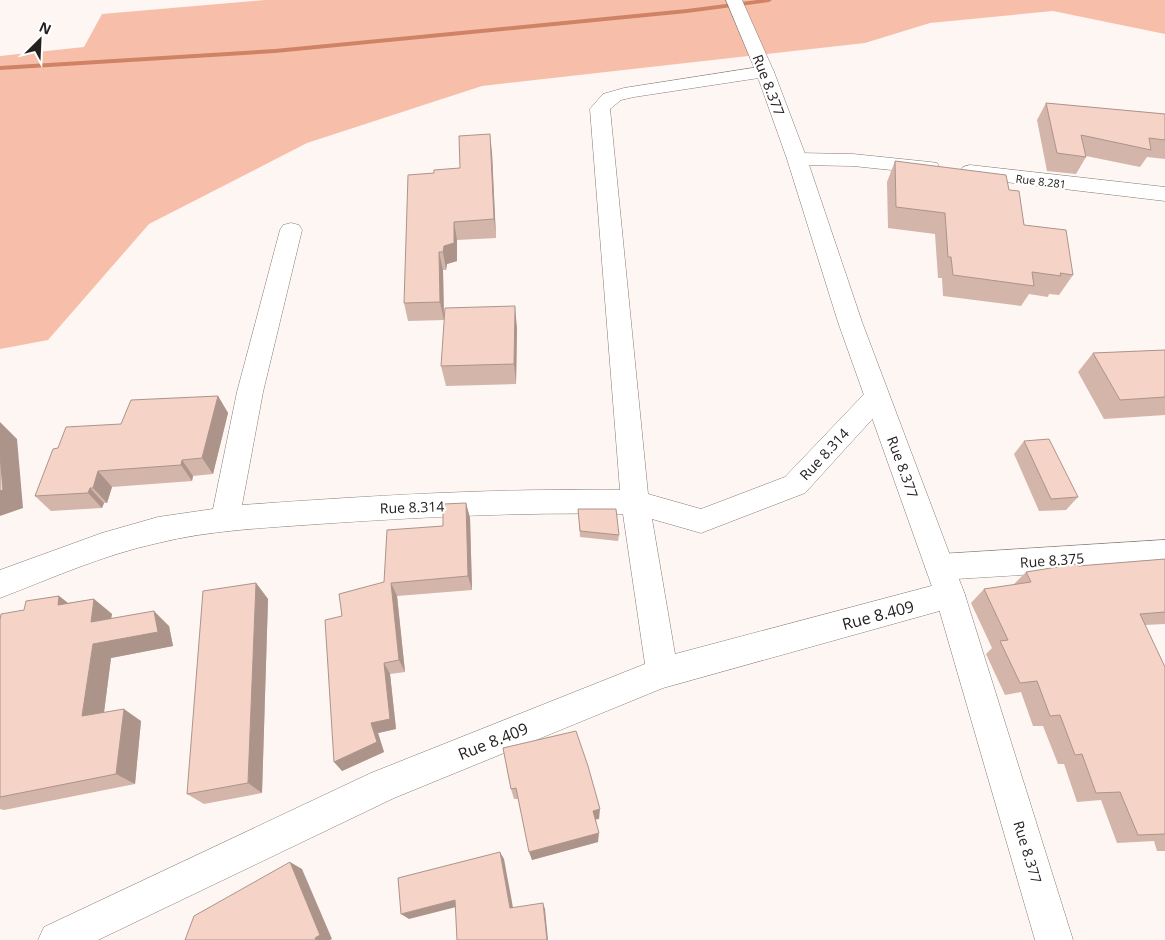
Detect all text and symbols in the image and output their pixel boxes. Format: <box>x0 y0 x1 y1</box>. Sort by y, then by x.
north arrow <box>15 15 65 65</box>
text: N <box>36 17 55 39</box>
street label: Rue 8.377 <box>749 52 789 118</box>
street label: Rue 8.281 <box>1015 170 1067 192</box>
street label: Rue 8.314 <box>795 424 853 484</box>
street label: Rue 8.377 <box>883 433 923 501</box>
street label: Rue 8.314 <box>379 496 445 518</box>
street label: Rue 8.375 <box>1019 548 1085 572</box>
street label: Rue 8.409 <box>840 595 916 635</box>
street label: Rue 8.409 <box>455 717 531 765</box>
street label: Rue 8.377 <box>1009 818 1047 886</box>

